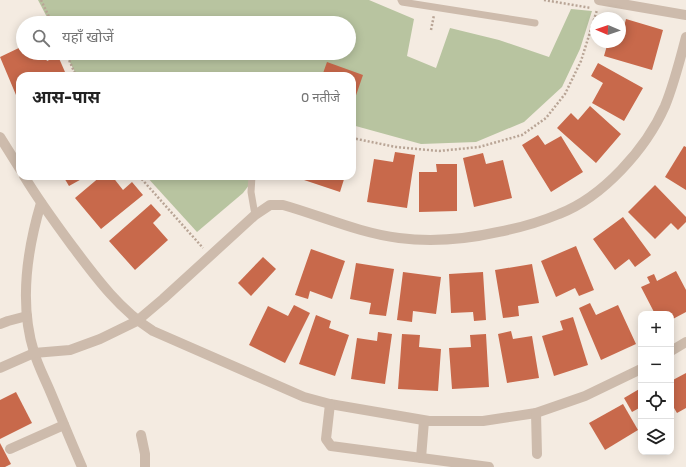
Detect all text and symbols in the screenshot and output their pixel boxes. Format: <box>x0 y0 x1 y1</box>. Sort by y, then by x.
north arrow <box>590 12 626 48</box>
search box <box>16 16 356 60</box>
icon: search <box>30 27 52 49</box>
text: यहाँ खोजें <box>62 28 114 46</box>
text: आस-पास <box>32 87 100 107</box>
text: 0 नतीजे <box>301 90 340 105</box>
map controls <box>638 311 674 455</box>
button: + <box>638 311 674 347</box>
button: − <box>638 347 674 383</box>
button: locate <box>638 383 674 419</box>
button: layers <box>638 419 674 455</box>

